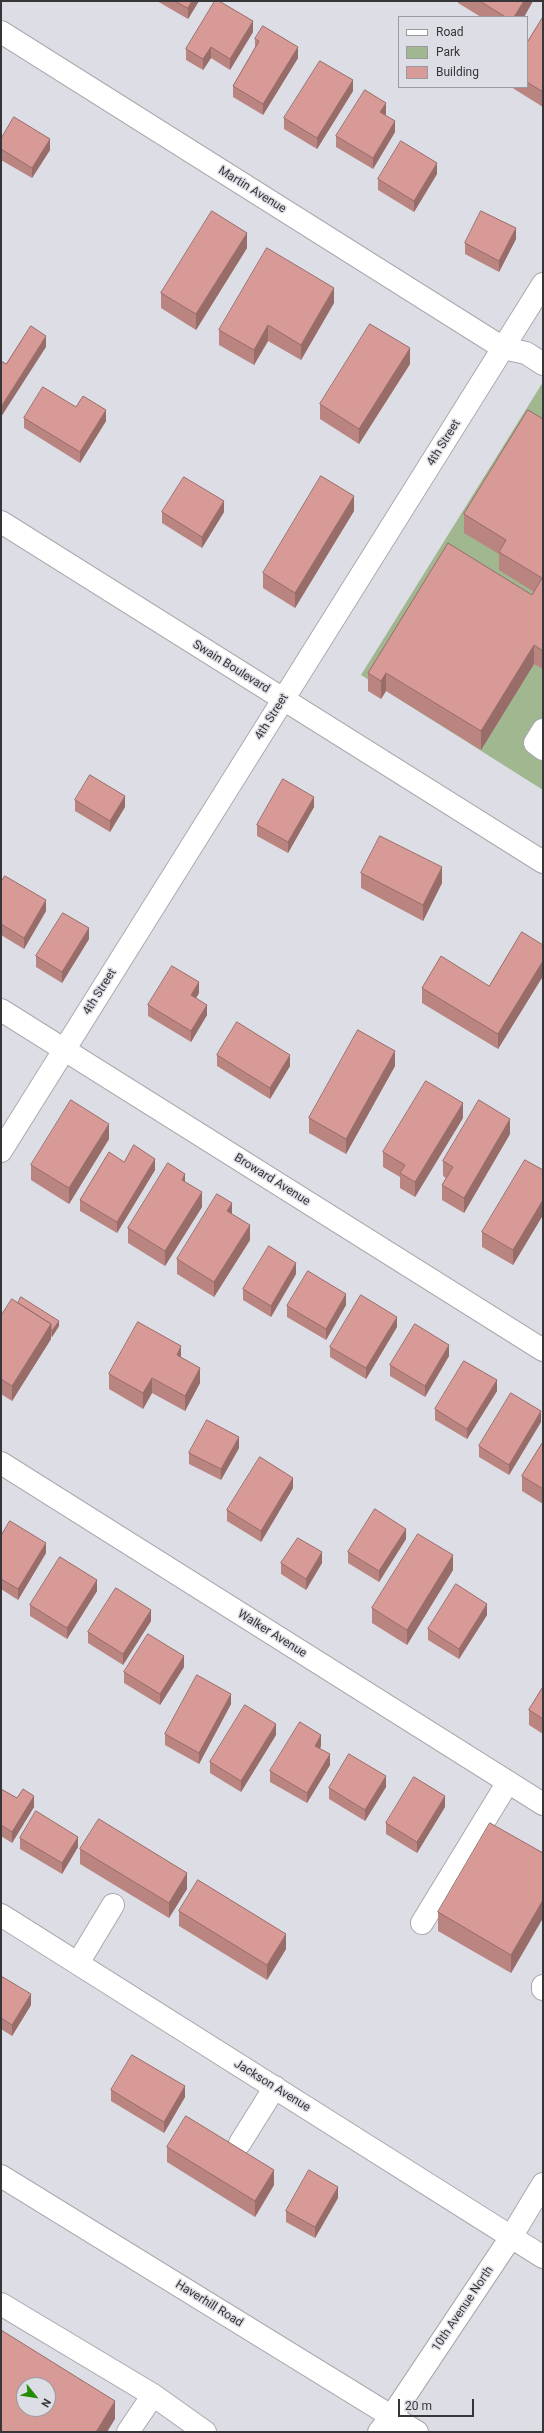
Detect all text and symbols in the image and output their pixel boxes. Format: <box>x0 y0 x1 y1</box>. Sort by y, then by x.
legend <box>398 16 528 88</box>
text: Road <box>436 25 464 39</box>
text: Park <box>436 45 460 59</box>
text: Building <box>436 65 479 79</box>
street label: Martin Avenue <box>216 163 288 217</box>
street label: 4th Street <box>424 417 464 469</box>
street label: Swain Boulevard <box>190 637 272 697</box>
street label: 4th Street <box>252 691 292 743</box>
street label: 4th Street <box>80 966 120 1018</box>
street label: Broward Avenue <box>231 1151 313 1209</box>
street label: Walker Avenue <box>235 1607 309 1661</box>
street label: Jackson Avenue <box>231 2057 313 2115</box>
street label: 10th Avenue North <box>429 2264 497 2354</box>
street label: Haverhill Road <box>173 2277 245 2331</box>
north arrow <box>16 2377 56 2417</box>
scale bar <box>400 2391 476 2417</box>
text: N <box>38 2396 54 2409</box>
text: 20 m <box>405 2399 432 2413</box>

